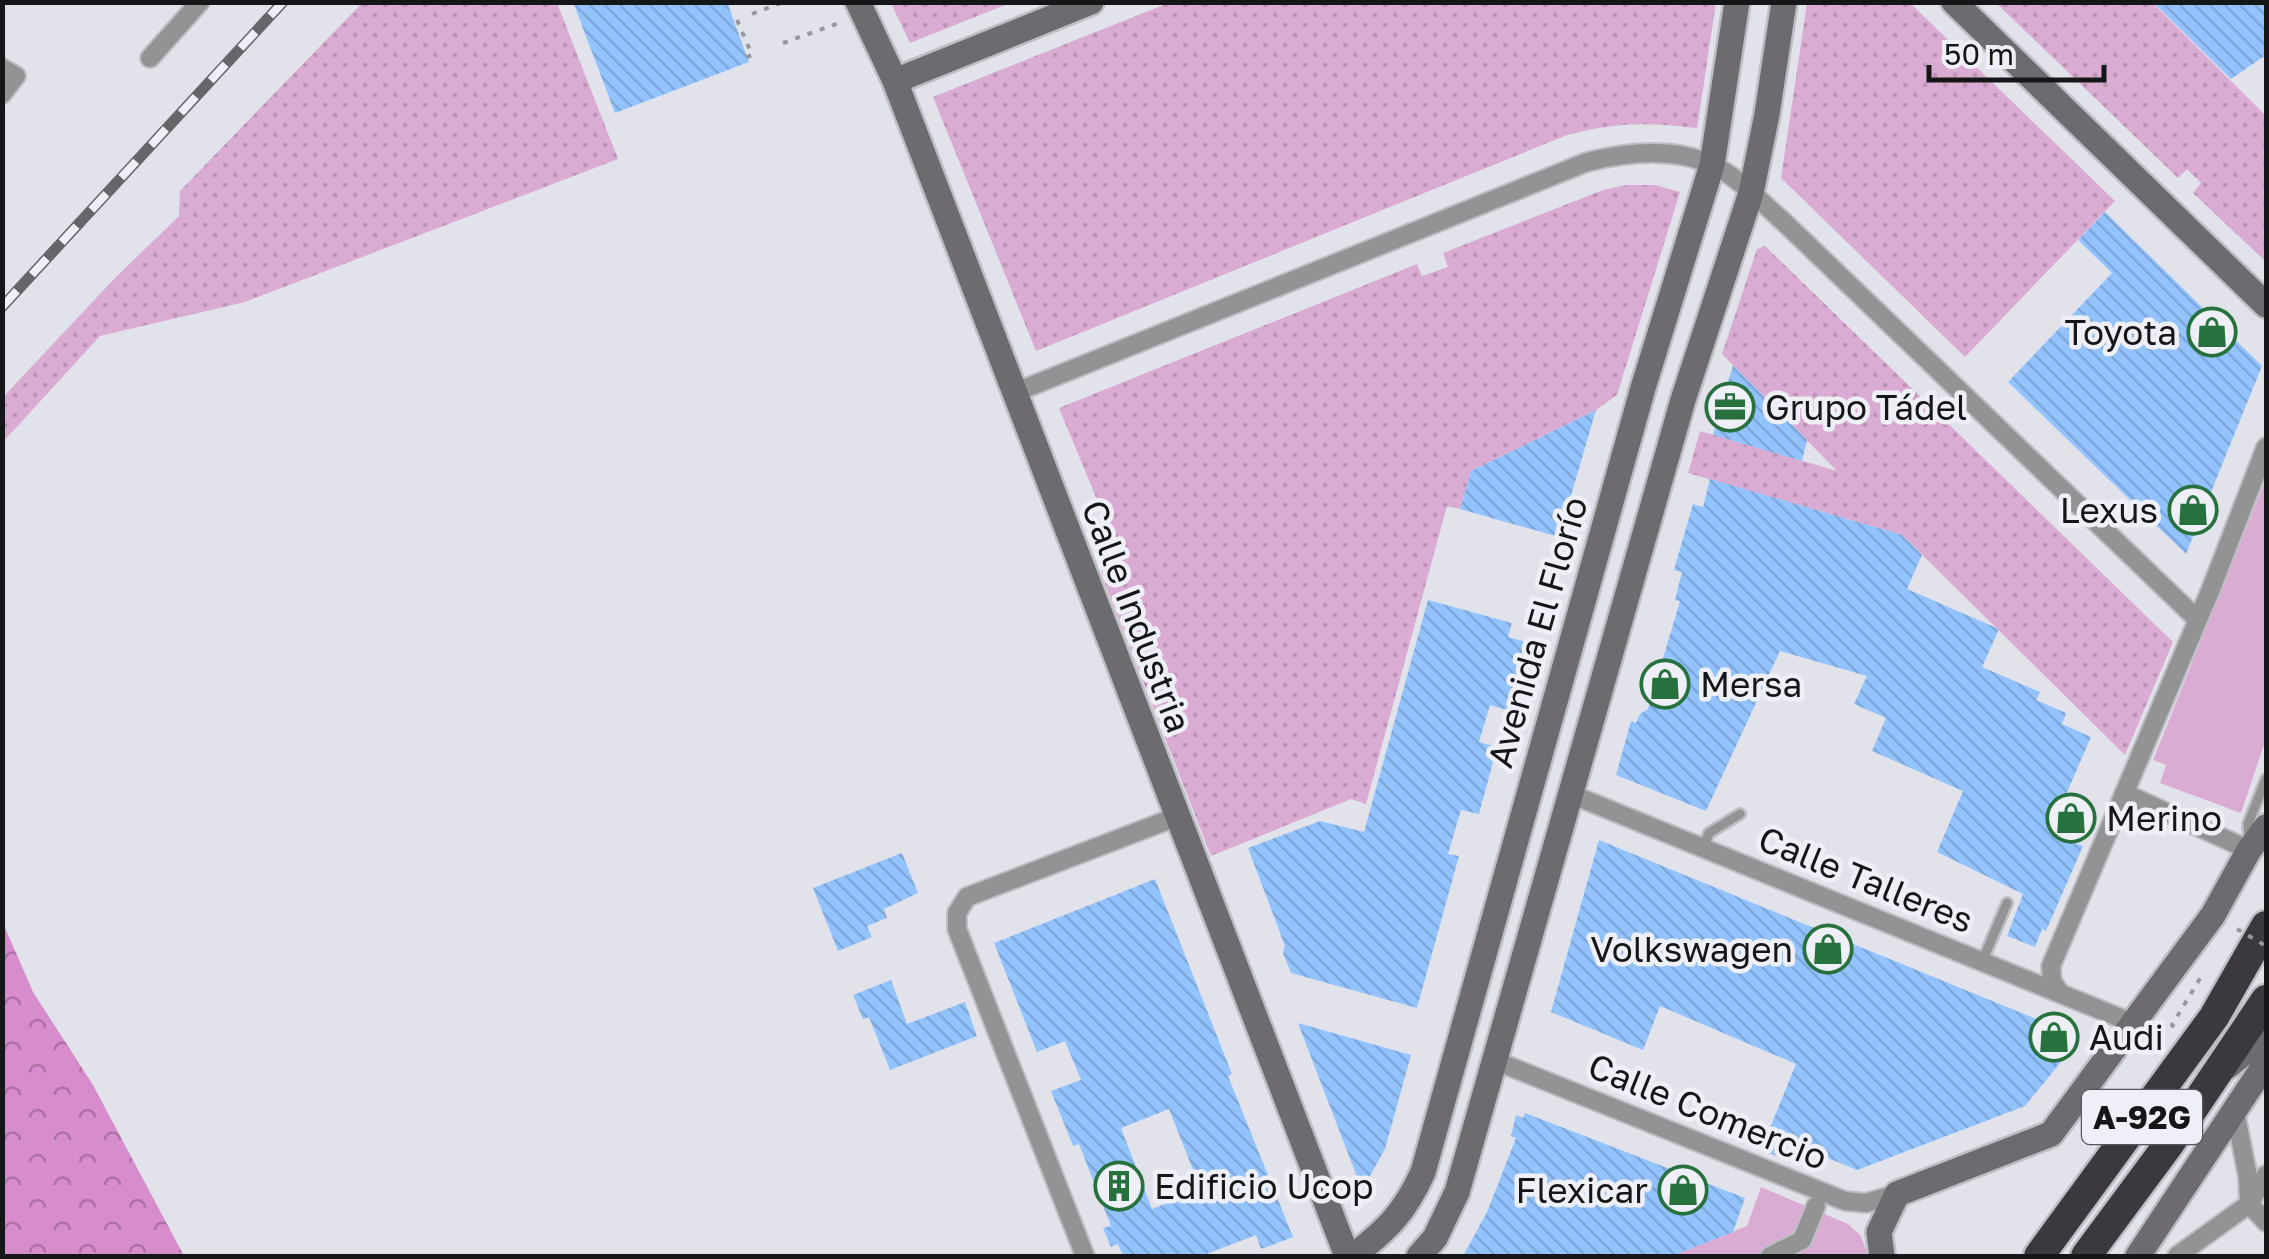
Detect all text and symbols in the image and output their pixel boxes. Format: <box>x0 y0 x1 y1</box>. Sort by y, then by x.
scale bar <box>1929 20 2104 82</box>
text: 50 m <box>1944 36 2014 72</box>
shop icon: Toyota <box>2186 306 2238 358</box>
place label: Toyota <box>2064 311 2177 353</box>
office icon: Grupo Tádel <box>1704 381 1756 433</box>
place label: Grupo Tádel <box>1765 386 1967 428</box>
shop icon: Lexus <box>2167 484 2219 536</box>
place label: Lexus <box>2060 489 2158 531</box>
street label: Avenida El Florío <box>1478 492 1596 772</box>
street label: Calle Industria <box>1073 494 1201 738</box>
shop icon: Mersa <box>1639 658 1691 710</box>
place label: Mersa <box>1700 663 1802 705</box>
shop icon: Merino <box>2045 792 2097 844</box>
place label: Merino <box>2106 797 2222 839</box>
street label: Calle Talleres <box>1753 817 1979 941</box>
shop icon: Volkswagen <box>1802 923 1854 975</box>
place label: Volkswagen <box>1590 928 1793 970</box>
shop icon: Audi <box>2028 1011 2080 1063</box>
place label: Audi <box>2089 1016 2164 1058</box>
street label: Calle Comercio <box>1583 1044 1833 1178</box>
road number: A-92G <box>2082 1090 2202 1144</box>
building icon: Edificio Ucop <box>1093 1160 1145 1212</box>
shop icon: Flexicar <box>1657 1164 1709 1216</box>
place label: Edificio Ucop <box>1154 1165 1373 1207</box>
place label: Flexicar <box>1516 1169 1648 1211</box>

